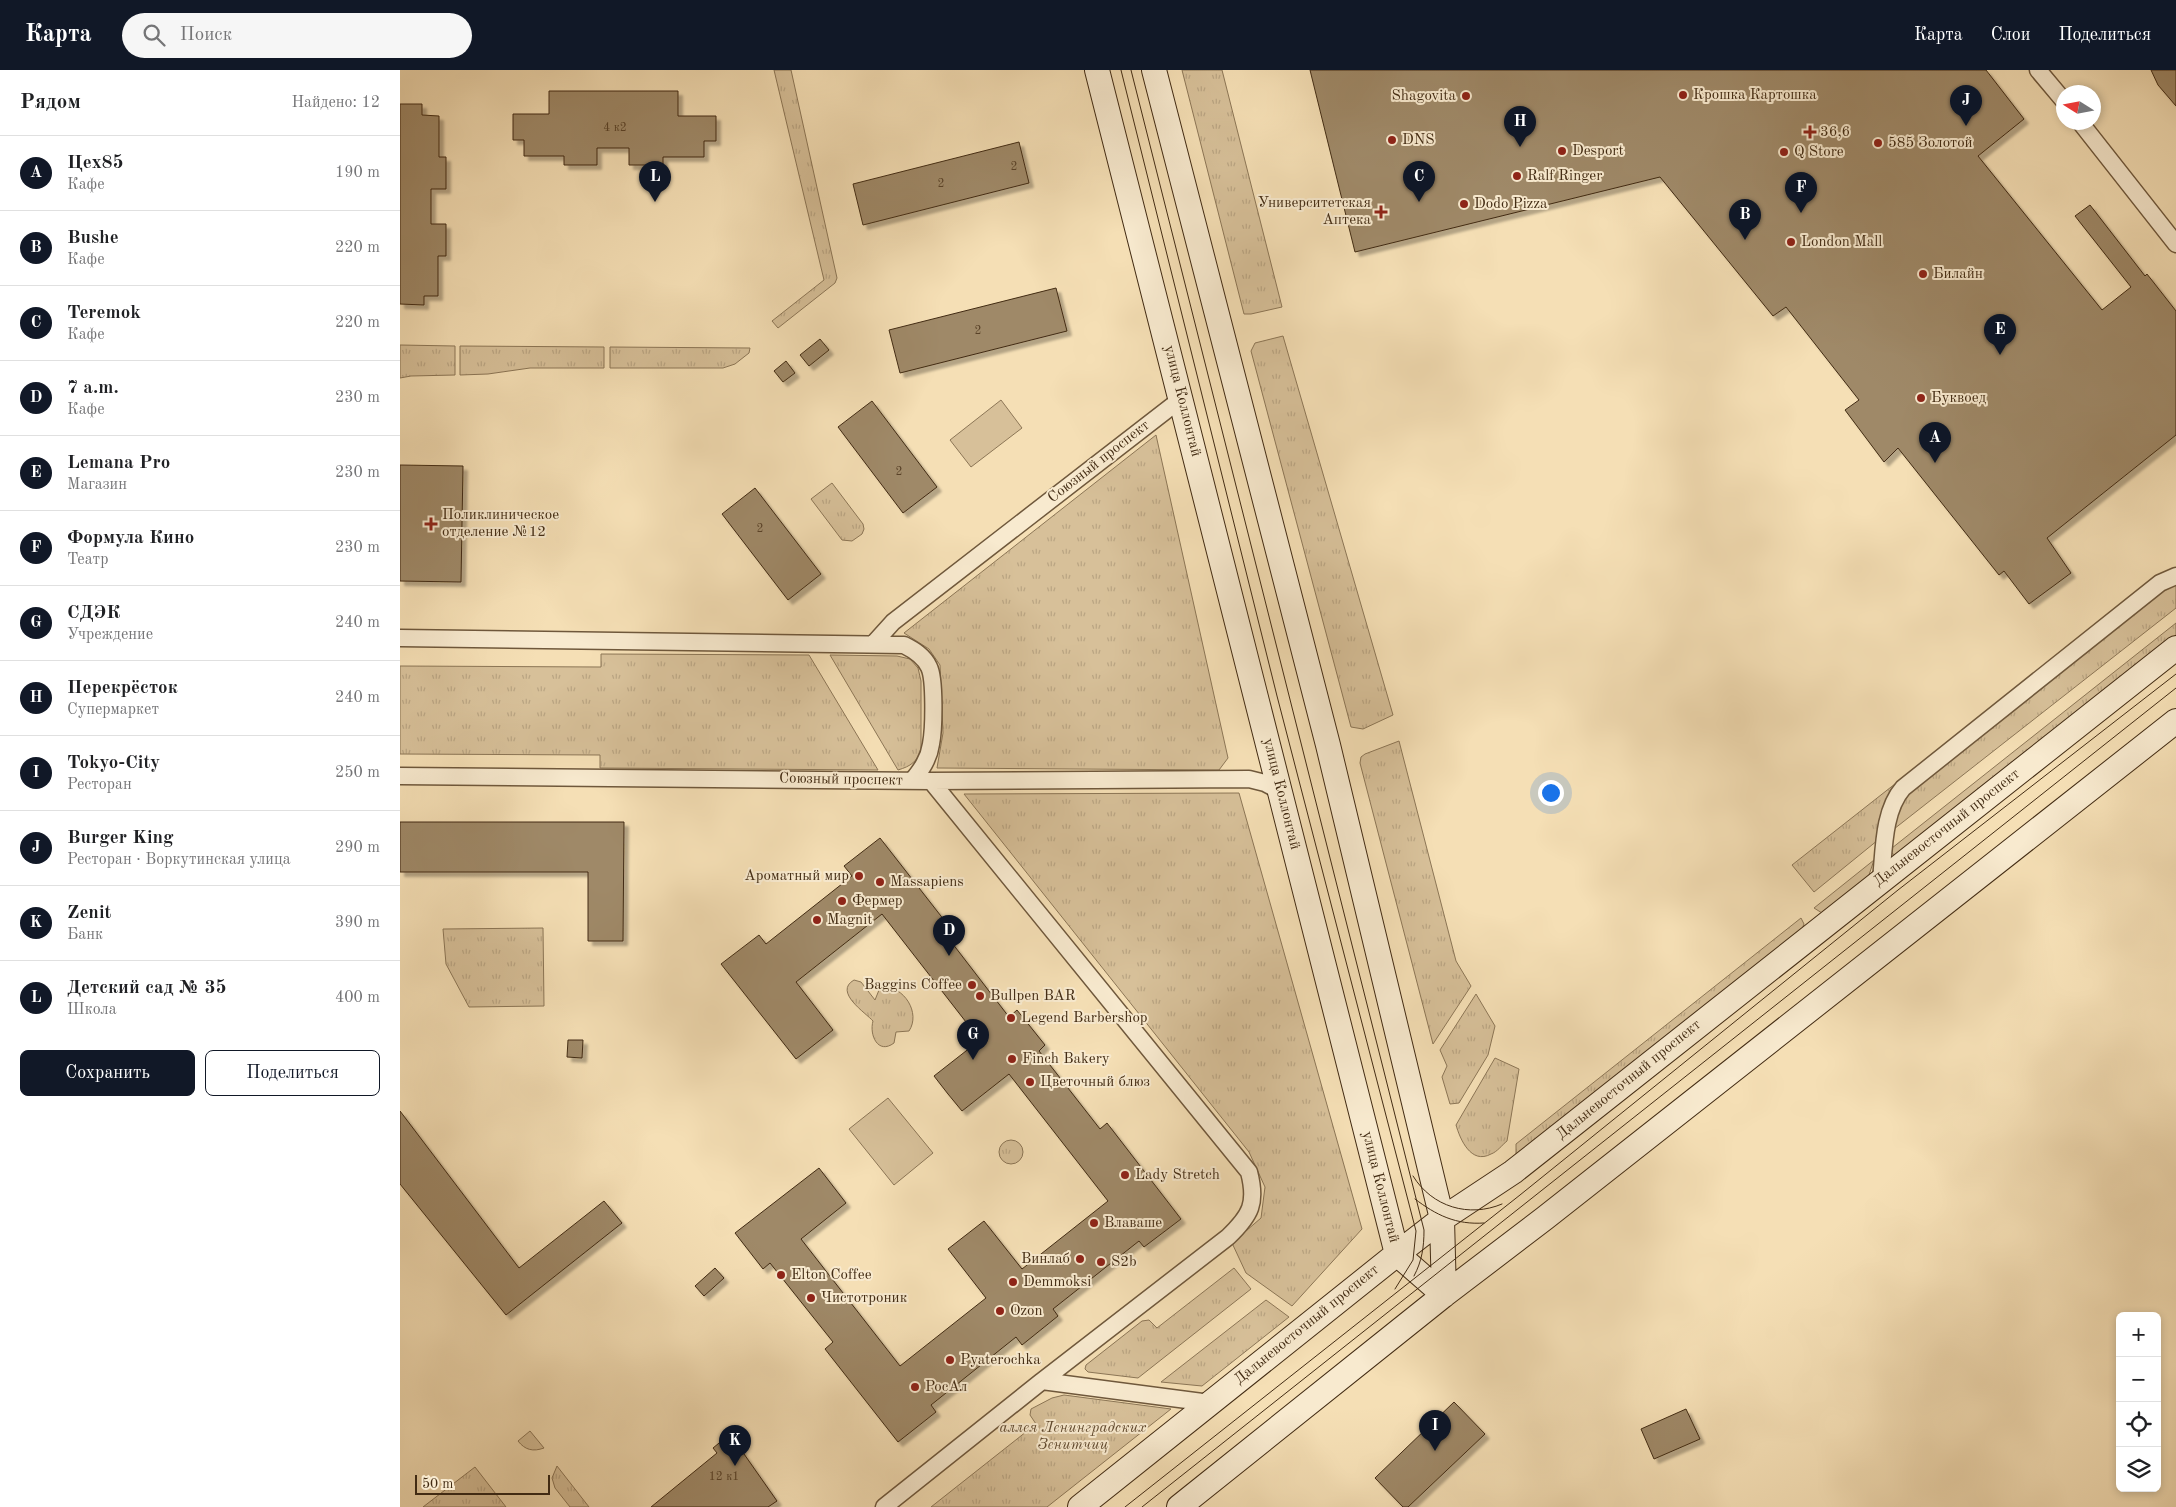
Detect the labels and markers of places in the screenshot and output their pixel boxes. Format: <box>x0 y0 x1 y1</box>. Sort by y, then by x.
pin: J <box>1950 85 1982 126</box>
place label: Крошка Картошка <box>1693 88 1817 103</box>
place label: Shagovita <box>1392 89 1457 104</box>
marker: Крошка Картошка <box>1677 89 1689 101</box>
marker: Shagovita <box>1460 90 1472 102</box>
pin: H <box>1504 106 1536 147</box>
place label: 36,6 <box>1820 125 1850 140</box>
marker: 36,6 <box>1804 126 1816 138</box>
place label: DNS <box>1402 133 1435 148</box>
marker: DNS <box>1386 134 1398 146</box>
place label: 585 Золотой <box>1888 136 1973 151</box>
marker: 585 Золотой <box>1872 137 1884 149</box>
place label: Desport <box>1572 144 1624 159</box>
marker: Desport <box>1556 145 1568 157</box>
place label: Q Store <box>1794 145 1844 160</box>
marker: Q Store <box>1778 146 1790 158</box>
pin: L <box>639 161 671 202</box>
pin: C <box>1403 161 1435 202</box>
place label: Ralf Ringer <box>1527 169 1602 184</box>
marker: Ralf Ringer <box>1511 170 1523 182</box>
pin: F <box>1785 172 1817 213</box>
place label: Университетская Аптека <box>1258 196 1372 228</box>
place label: Dodo Pizza <box>1474 197 1548 212</box>
marker: Dodo Pizza <box>1458 198 1470 210</box>
pin: B <box>1729 199 1761 240</box>
marker: Университетская Аптека <box>1375 206 1387 218</box>
place label: London Mall <box>1801 235 1882 250</box>
marker: London Mall <box>1785 236 1797 248</box>
place label: Билайн <box>1933 267 1983 282</box>
marker: Билайн <box>1917 268 1929 280</box>
pin: E <box>1984 314 2016 355</box>
place label: Буквоед <box>1931 391 1987 406</box>
marker: Буквоед <box>1915 392 1927 404</box>
pin: A <box>1919 422 1951 463</box>
place label: Поликлиническое отделение №12 <box>442 508 559 540</box>
marker: Поликлиническое отделение №12 <box>424 517 438 531</box>
place label: Ароматный мир <box>744 869 849 884</box>
marker: Ароматный мир <box>853 870 865 882</box>
place label: Massapiens <box>890 875 964 890</box>
marker: Massapiens <box>874 876 886 888</box>
place label: Фермер <box>852 894 903 909</box>
marker: Фермер <box>836 895 848 907</box>
place label: Magnit <box>827 913 872 928</box>
marker: Magnit <box>811 914 823 926</box>
pin: D <box>933 915 965 956</box>
place label: Baggins Coffee <box>864 978 962 993</box>
marker: Baggins Coffee <box>966 979 978 991</box>
place label: Bullpen BAR <box>990 989 1076 1004</box>
marker: Bullpen BAR <box>974 990 986 1002</box>
place label: Legend Barbershop <box>1021 1011 1148 1026</box>
marker: Legend Barbershop <box>1005 1012 1017 1024</box>
pin: G <box>957 1019 989 1060</box>
place label: Finch Bakery <box>1022 1052 1110 1067</box>
marker: Finch Bakery <box>1006 1053 1018 1065</box>
place label: Цветочный блюз <box>1040 1075 1150 1090</box>
marker: Цветочный блюз <box>1024 1076 1036 1088</box>
place label: Lady Stretch <box>1135 1168 1220 1183</box>
marker: Lady Stretch <box>1119 1169 1131 1181</box>
place label: Влаваше <box>1104 1216 1162 1231</box>
marker: Влаваше <box>1088 1217 1100 1229</box>
place label: Винлаб <box>1021 1252 1070 1267</box>
marker: Винлаб <box>1074 1253 1086 1265</box>
place label: S2b <box>1111 1255 1137 1270</box>
marker: S2b <box>1095 1256 1107 1268</box>
place label: Elton Coffee <box>791 1268 872 1283</box>
marker: Elton Coffee <box>775 1269 787 1281</box>
place label: Demmoksi <box>1023 1275 1091 1290</box>
marker: Demmoksi <box>1007 1276 1019 1288</box>
place label: Чистотроник <box>821 1291 908 1306</box>
marker: Чистотроник <box>805 1292 817 1304</box>
place label: Ozon <box>1010 1304 1043 1319</box>
marker: Ozon <box>994 1305 1006 1317</box>
place label: Pyaterochka <box>960 1353 1041 1368</box>
marker: Pyaterochka <box>944 1354 956 1366</box>
place label: РосАл <box>925 1380 967 1395</box>
marker: РосАл <box>909 1381 921 1393</box>
pin: I <box>1419 1410 1451 1451</box>
pin: K <box>719 1425 751 1466</box>

